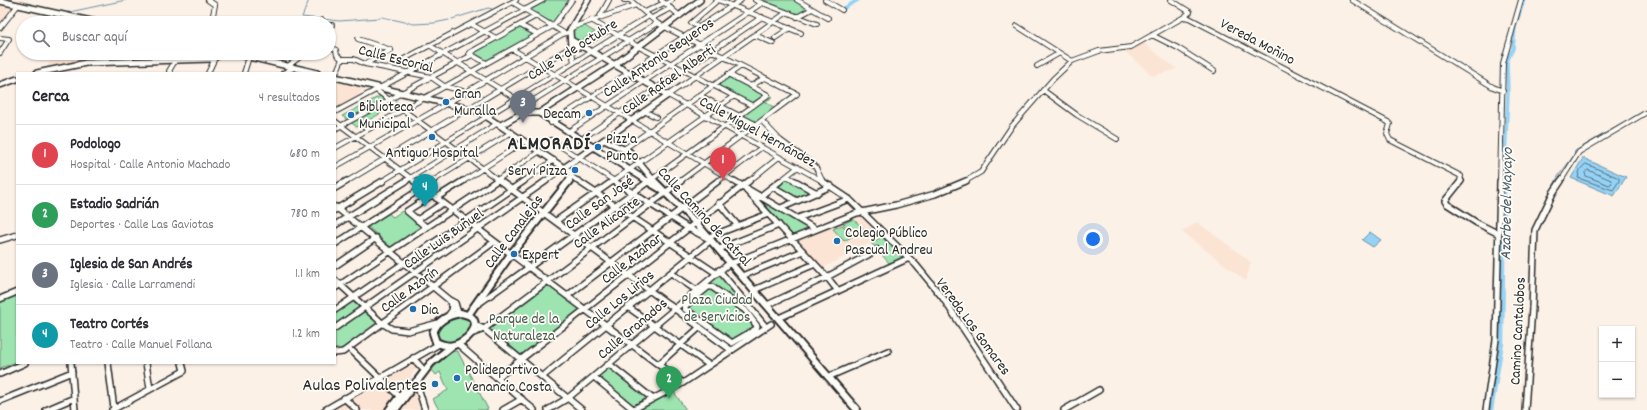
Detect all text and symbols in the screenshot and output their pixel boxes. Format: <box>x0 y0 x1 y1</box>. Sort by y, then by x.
street label: Calle Antonio Sequeros <box>599 13 719 104</box>
street label: Calle 9 de octubre <box>524 14 623 87</box>
street label: Vereda Moñino <box>1216 14 1299 72</box>
search box <box>16 16 336 60</box>
icon: search <box>30 27 52 49</box>
text: Buscar aquí <box>62 27 127 49</box>
street label: Calle Escorial <box>356 40 436 80</box>
street label: Calle Rafael Alberti <box>618 40 721 121</box>
place label: Gran Muralla <box>454 84 497 123</box>
text: Cerca <box>32 86 69 110</box>
text: 4 resultados <box>259 89 320 108</box>
pin: 3 <box>510 90 536 123</box>
street label: Calle Miguel Hernández <box>695 92 820 174</box>
place label: Biblioteca Municipal <box>359 97 415 136</box>
marker: Gran Muralla <box>441 97 451 107</box>
place label: Decam <box>543 104 581 126</box>
marker: Decam <box>584 108 594 118</box>
marker: Biblioteca Municipal <box>346 110 356 120</box>
place label: Pizz'a Punto <box>606 129 639 168</box>
marker: Antiguo Hospital <box>427 132 437 142</box>
district label: ALMORADÍ <box>508 132 590 159</box>
text: Podologo <box>70 134 121 156</box>
marker: Pizz'a Punto <box>593 142 603 152</box>
place label: Antiguo Hospital <box>385 143 479 165</box>
text: 1 <box>44 145 46 164</box>
text: 680 m <box>289 145 320 164</box>
pin: 1 <box>710 147 736 180</box>
water label: Azarbe del Mayayo <box>1495 147 1520 260</box>
text: Hospital · Calle Antonio Machado <box>70 156 230 175</box>
place label: Servi Pizza <box>508 161 568 183</box>
street label: Calle Camino de Catral <box>651 163 756 272</box>
marker: Servi Pizza <box>570 165 580 175</box>
street label: Calle San José <box>561 171 639 236</box>
pin: 4 <box>412 174 438 207</box>
street label: Calle Canalejas <box>479 191 550 274</box>
street label: Calle Alicante <box>569 191 646 256</box>
text: Estadio Sadrián <box>70 194 159 216</box>
street label: Calle Luis Buñuel <box>399 203 489 276</box>
text: 2 <box>42 205 48 224</box>
text: 780 m <box>291 205 320 224</box>
text: Deportes · Calle Las Gaviotas <box>70 216 214 235</box>
place label: Colegio Público Pascual Andreu <box>845 223 932 262</box>
street label: Calle Azahar <box>597 228 668 290</box>
your location <box>1083 229 1103 249</box>
marker: Colegio Público Pascual Andreu <box>832 236 842 246</box>
place label: Expert <box>522 245 559 267</box>
marker: Expert <box>509 249 519 259</box>
text: Iglesia de San Andrés <box>70 254 193 276</box>
street label: Calle Azorín <box>376 262 444 319</box>
text: 3 <box>42 265 48 284</box>
text: 1.1 km <box>295 265 320 284</box>
street label: Calle Los Lirios <box>581 265 660 336</box>
street label: Vereda Los Gomares <box>929 274 1015 381</box>
text: Iglesia · Calle Larramendi <box>70 276 195 295</box>
street label: Camino Cantalobos <box>1505 276 1533 386</box>
park label: Plaza Ciudad de Servicios <box>681 290 753 329</box>
street label: Calle Granados <box>593 294 673 366</box>
place label: Dia <box>421 300 439 322</box>
marker: Dia <box>408 304 418 314</box>
park label: Parque de la Naturaleza <box>489 309 560 348</box>
text: Teatro Cortés <box>70 314 149 336</box>
text: 4 <box>42 325 48 344</box>
text: 1.2 km <box>292 325 320 344</box>
map controls <box>1599 326 1635 398</box>
button: + <box>1599 326 1635 362</box>
text: Teatro · Calle Manuel Follana <box>70 336 212 355</box>
place label: Polideportivo Venancio Costa <box>465 360 553 399</box>
button: − <box>1599 362 1635 398</box>
pin: 2 <box>656 366 682 399</box>
marker: Polideportivo Venancio Costa <box>452 373 462 383</box>
place label: Aulas Polivalentes <box>303 374 427 399</box>
marker: Aulas Polivalentes <box>430 379 440 389</box>

